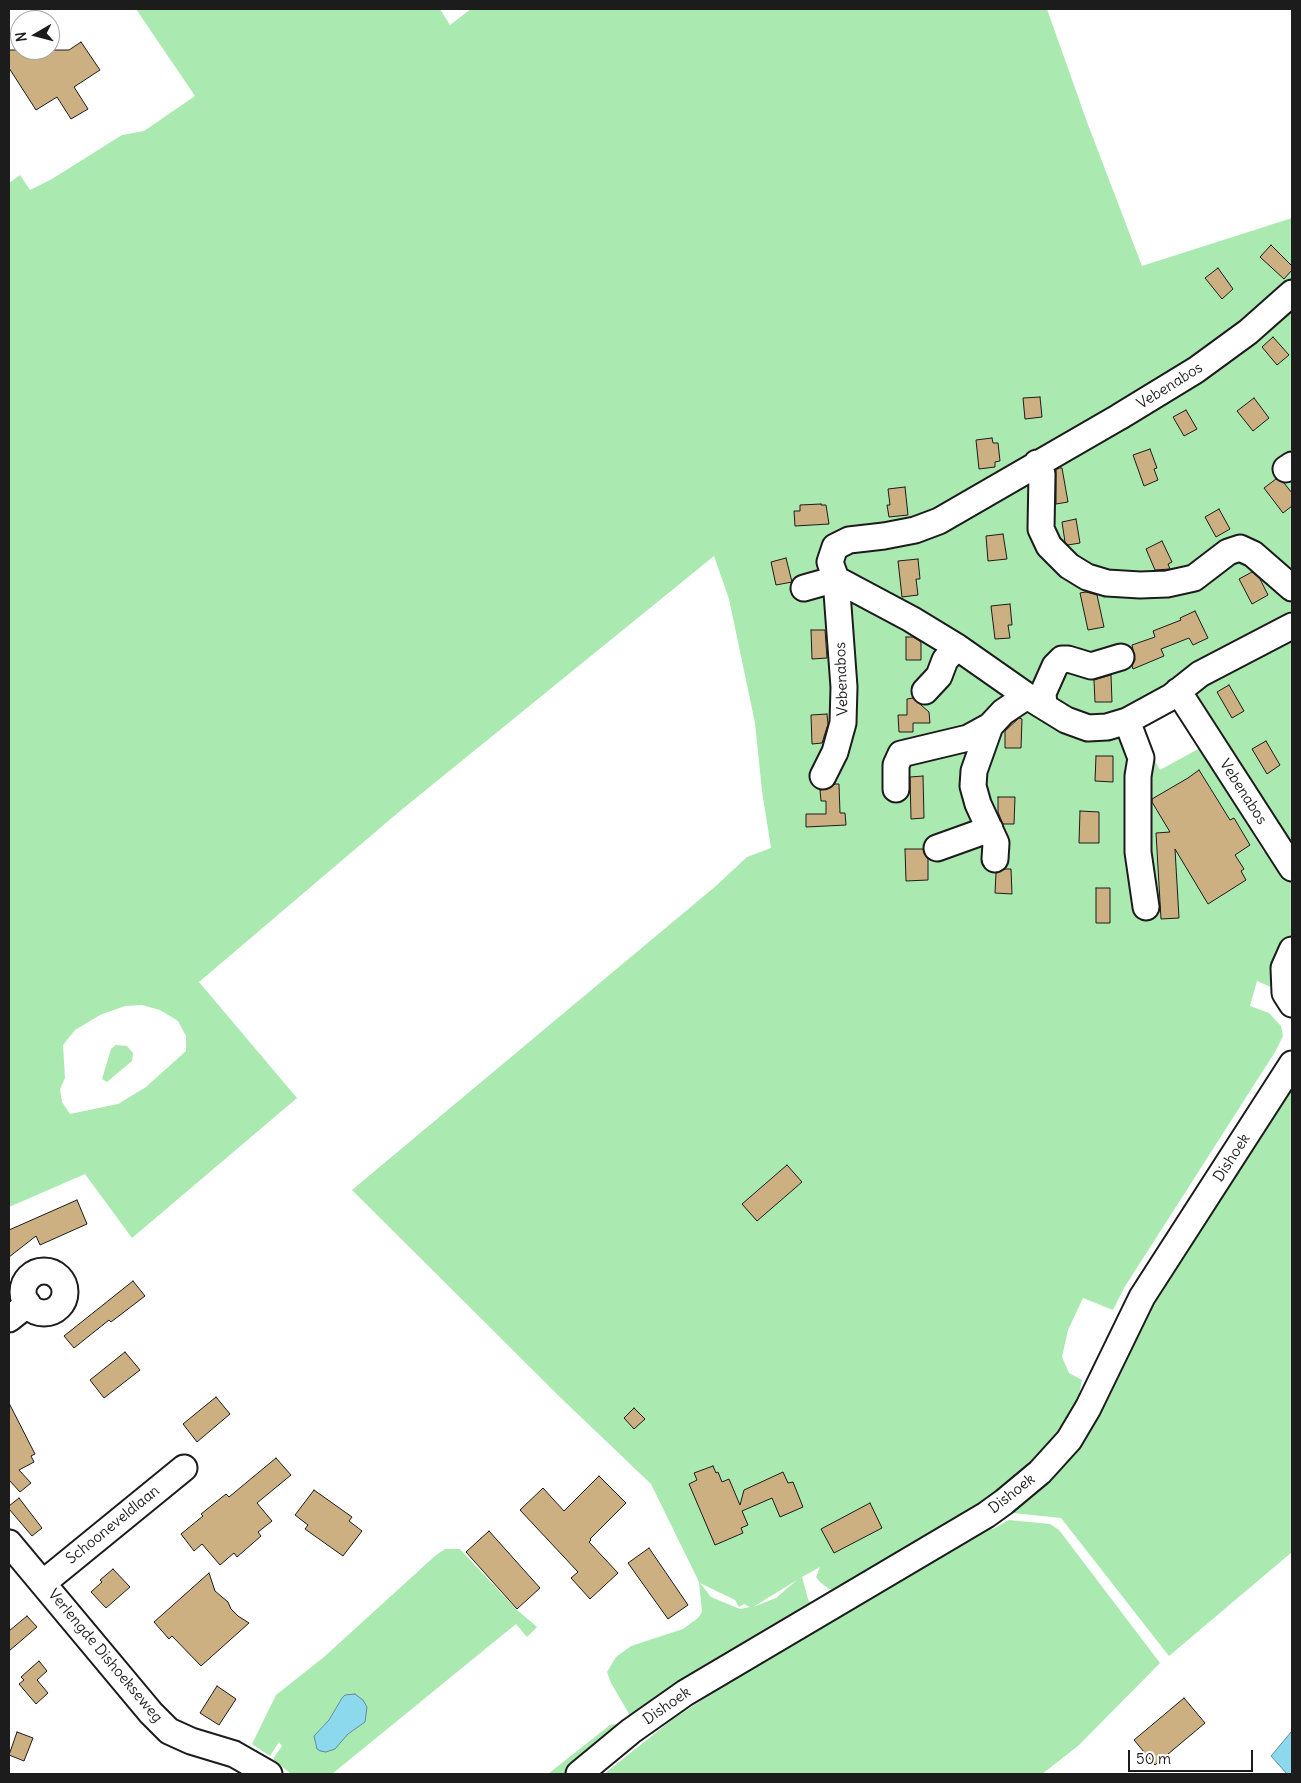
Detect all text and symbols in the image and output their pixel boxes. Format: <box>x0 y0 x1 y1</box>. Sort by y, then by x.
north arrow <box>10 10 60 60</box>
text: N <box>12 31 31 43</box>
street label: Vebenabos <box>1134 359 1206 413</box>
street label: Vebenabos <box>832 642 852 716</box>
street label: Vebenabos <box>1215 756 1271 828</box>
street label: Dishoek <box>1210 1131 1254 1185</box>
street label: Dishoek <box>985 1470 1039 1518</box>
street label: Schooneveldlaan <box>63 1482 163 1568</box>
street label: Verlengde Dishoekseweg <box>44 1586 166 1726</box>
street label: Dishoek <box>640 1683 694 1729</box>
scale bar <box>1131 1740 1256 1772</box>
text: 50 m <box>1136 1749 1171 1768</box>

